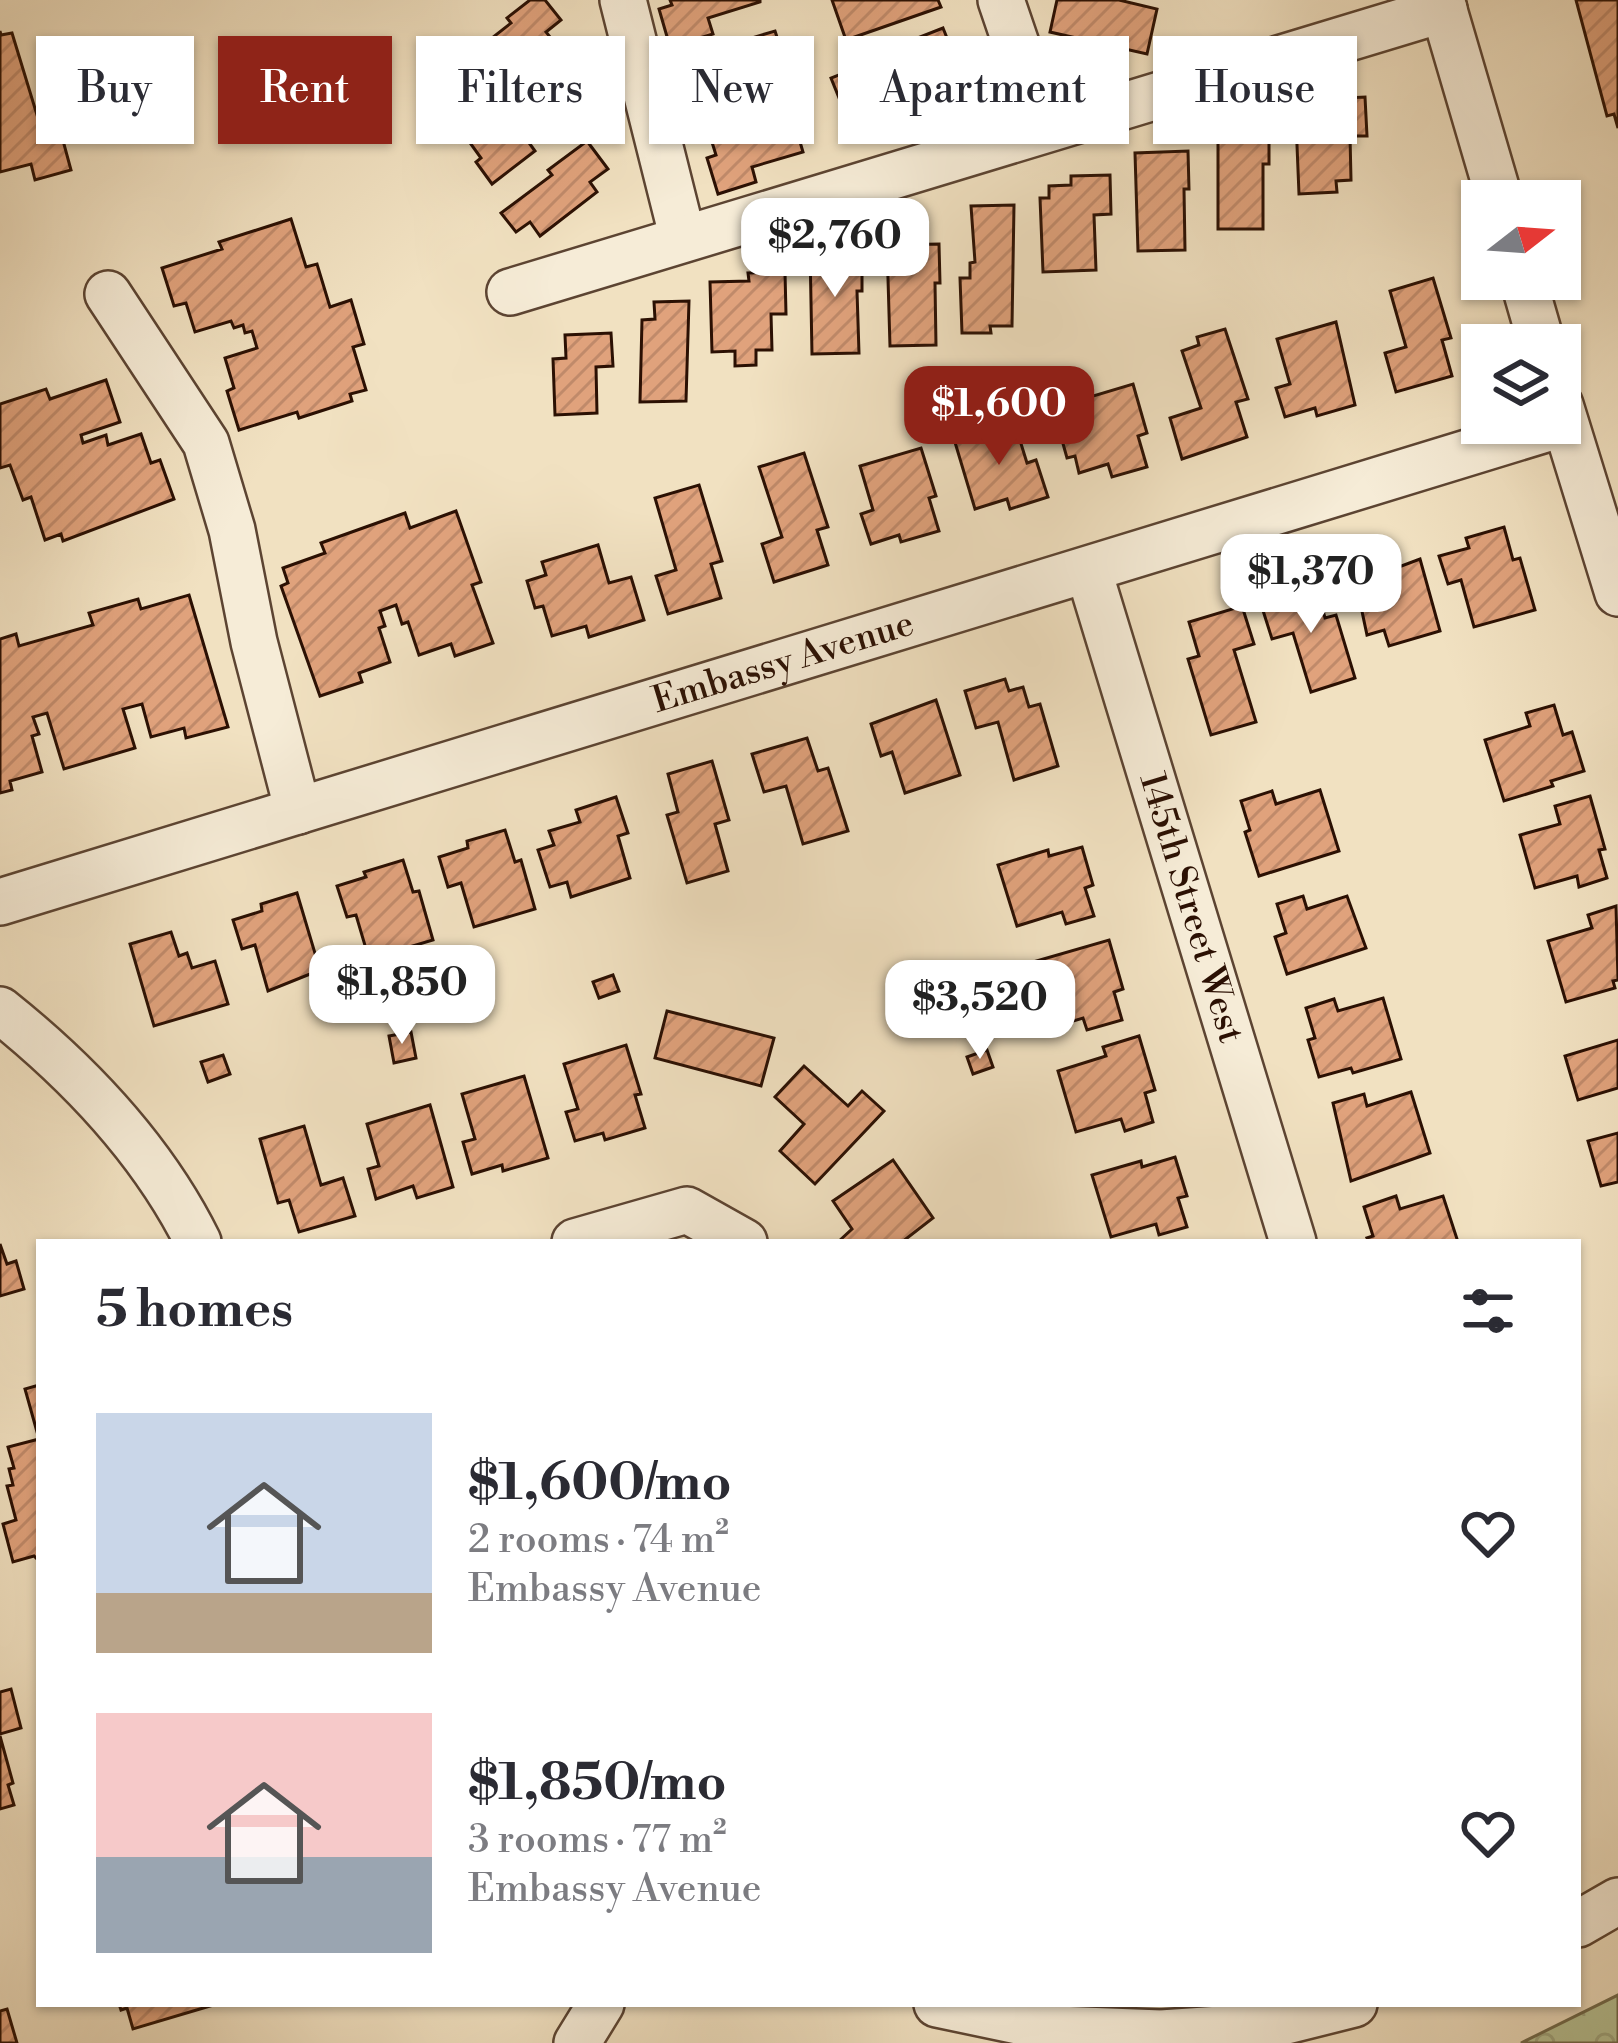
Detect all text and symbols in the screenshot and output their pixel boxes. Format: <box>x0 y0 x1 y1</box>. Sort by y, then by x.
chip: Buy <box>36 36 194 144</box>
chip: Rent <box>218 36 392 144</box>
chip: Filters <box>416 36 625 144</box>
chip: New <box>649 36 814 144</box>
chip: Apartment <box>838 36 1129 144</box>
chip: House <box>1153 36 1357 144</box>
north arrow <box>1461 180 1581 300</box>
map controls <box>1461 180 1581 444</box>
pin: $2,760 <box>737 198 933 300</box>
text: $2,760 <box>768 212 902 261</box>
button: layers <box>1461 324 1581 444</box>
pin: $1,600 <box>901 366 1097 468</box>
text: $1,600 <box>931 380 1067 429</box>
pin: $1,370 <box>1213 534 1409 636</box>
text: $1,370 <box>1247 548 1375 597</box>
street label: Embassy Avenue <box>647 601 919 723</box>
street label: 145th Street West <box>1129 767 1254 1049</box>
pin: $1,850 <box>304 945 500 1047</box>
text: $1,850 <box>336 959 468 1008</box>
pin: $3,520 <box>882 960 1078 1062</box>
text: $3,520 <box>912 974 1048 1023</box>
icon: filters <box>1455 1278 1521 1344</box>
text: 5 homes <box>96 1279 293 1343</box>
text: $1,600/mo <box>468 1452 732 1516</box>
icon: home <box>192 1461 336 1605</box>
icon: heart <box>1455 1500 1521 1566</box>
text: 2 rooms · 74 m² <box>468 1516 729 1565</box>
text: Embassy Avenue <box>468 1565 762 1614</box>
text: $1,850/mo <box>468 1752 726 1816</box>
icon: home <box>192 1761 336 1905</box>
icon: heart <box>1455 1800 1521 1866</box>
text: 3 rooms · 77 m² <box>468 1816 727 1865</box>
text: Embassy Avenue <box>468 1865 762 1914</box>

